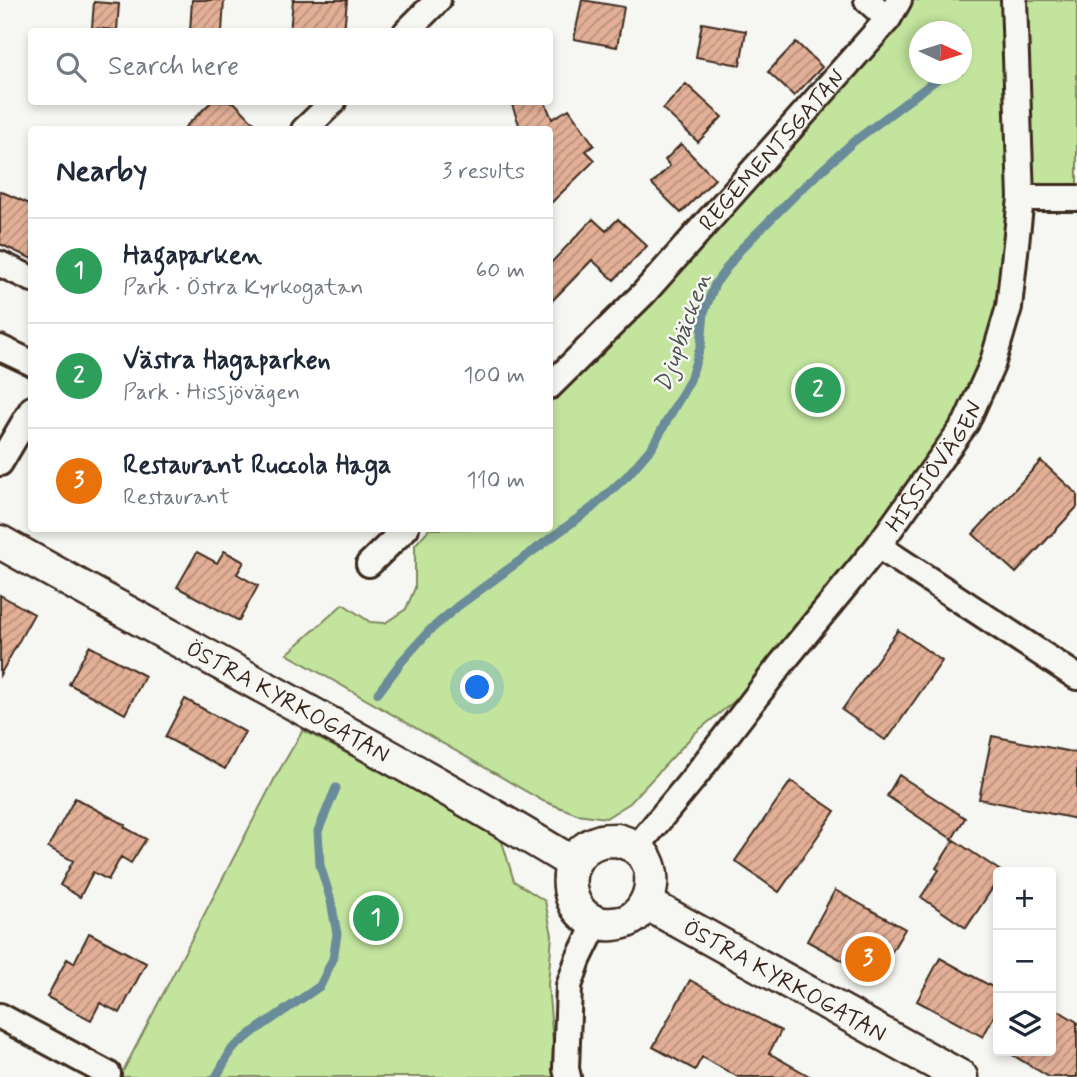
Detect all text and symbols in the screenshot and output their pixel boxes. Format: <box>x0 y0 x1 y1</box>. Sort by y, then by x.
north arrow <box>909 21 972 84</box>
search box <box>28 28 553 105</box>
icon: search <box>52 48 90 86</box>
text: Search here <box>108 50 239 84</box>
street label: REGEMENTSGATAN <box>693 64 853 238</box>
text: Nearby <box>56 152 147 191</box>
text: 3 results <box>442 157 525 187</box>
text: Hagaparken <box>123 239 262 273</box>
text: 1 <box>74 256 84 286</box>
text: 60 m <box>476 256 525 286</box>
water label: Djupbäcken <box>648 269 719 396</box>
text: Park · Östra Kyrkogatan <box>123 273 364 303</box>
text: Västra Hagaparken <box>123 344 331 378</box>
text: 2 <box>73 361 85 391</box>
text: 100 m <box>463 361 525 391</box>
pin: 2 <box>795 364 841 416</box>
text: Park · Hissjövägen <box>123 378 300 408</box>
street label: HISSJÖVÄGEN <box>880 396 991 539</box>
text: Restaurant Ruccola Haga <box>123 449 391 483</box>
text: 3 <box>74 466 84 496</box>
text: 110 m <box>466 466 525 496</box>
text: Restaurant <box>123 483 230 513</box>
street label: ÖSTRA KYRKOGATAN <box>180 634 394 770</box>
your location <box>460 670 494 704</box>
map controls <box>993 867 1056 1056</box>
button: + <box>993 867 1056 930</box>
pin: 1 <box>353 892 399 944</box>
street label: ÖSTRA KYRKOGATAN <box>677 913 891 1050</box>
button: − <box>993 930 1056 993</box>
pin: 3 <box>845 933 891 985</box>
button: layers <box>993 993 1056 1056</box>

